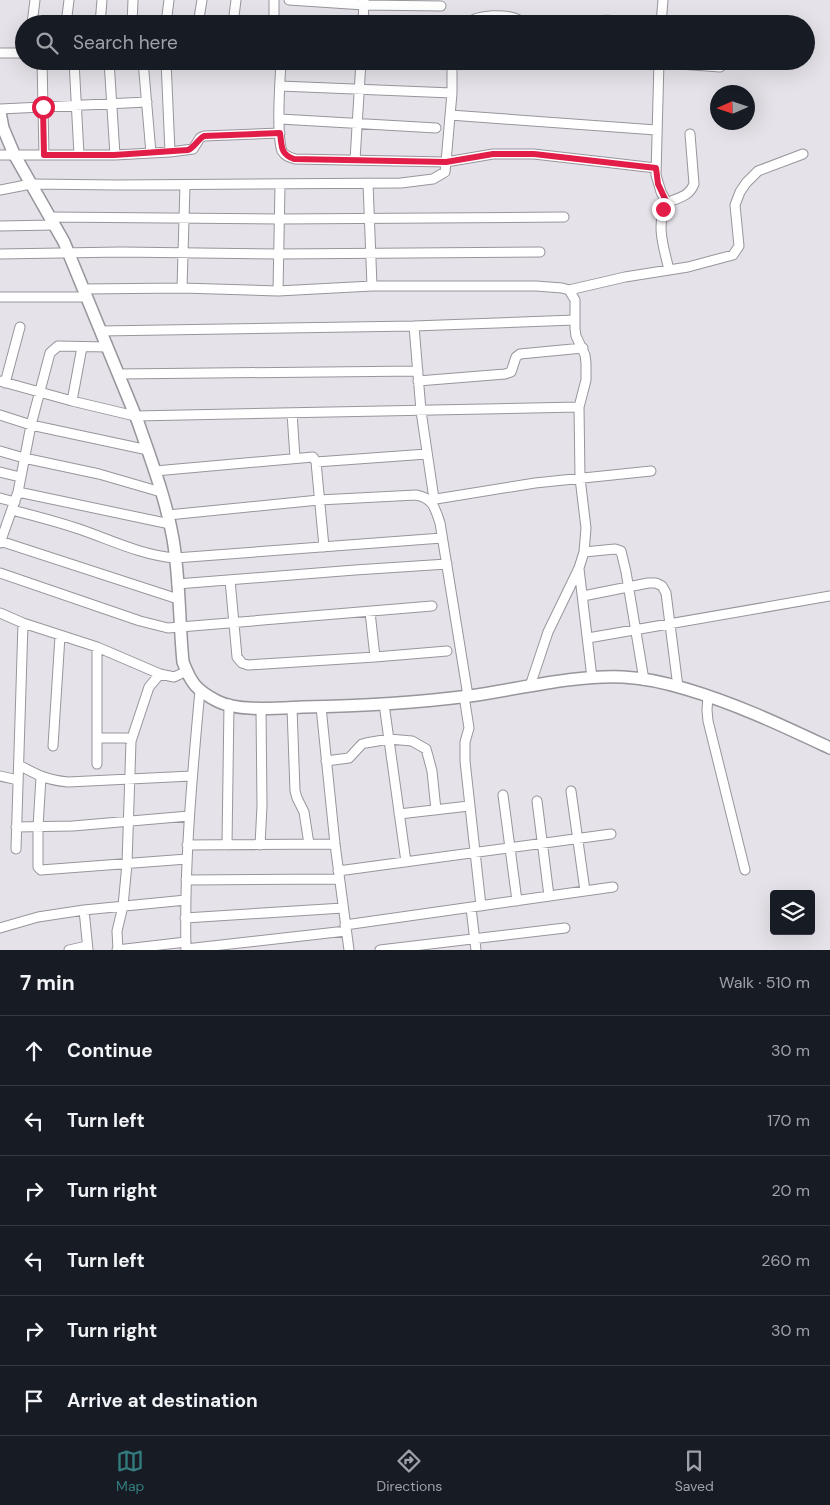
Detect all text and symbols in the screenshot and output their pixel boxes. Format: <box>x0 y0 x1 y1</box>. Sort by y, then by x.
search box <box>15 15 815 70</box>
icon: search <box>33 29 61 57</box>
text: Search here <box>73 30 178 55</box>
north arrow <box>710 85 755 130</box>
route start <box>32 96 55 119</box>
route end <box>652 198 675 221</box>
map controls <box>770 890 815 935</box>
button: layers <box>770 890 815 935</box>
text: 7 min <box>20 969 75 997</box>
text: Walk · 510 m <box>719 972 810 993</box>
icon: ahead <box>20 1037 48 1065</box>
text: Continue <box>67 1038 153 1063</box>
text: 30 m <box>771 1040 810 1061</box>
icon: left <box>20 1107 48 1135</box>
text: Turn left <box>67 1108 145 1133</box>
text: 170 m <box>767 1110 810 1131</box>
icon: right <box>20 1177 48 1205</box>
text: Turn right <box>67 1178 157 1203</box>
text: 20 m <box>771 1180 810 1201</box>
icon: left <box>20 1247 48 1275</box>
text: Turn left <box>67 1248 145 1273</box>
text: 260 m <box>761 1250 810 1271</box>
icon: right <box>20 1317 48 1345</box>
text: Turn right <box>67 1318 157 1343</box>
text: 30 m <box>771 1320 810 1341</box>
icon: arrive <box>20 1387 48 1415</box>
text: Arrive at destination <box>67 1388 258 1413</box>
tab: Map <box>116 1447 144 1495</box>
tab: Directions <box>377 1447 442 1495</box>
tab: Saved <box>675 1447 714 1495</box>

